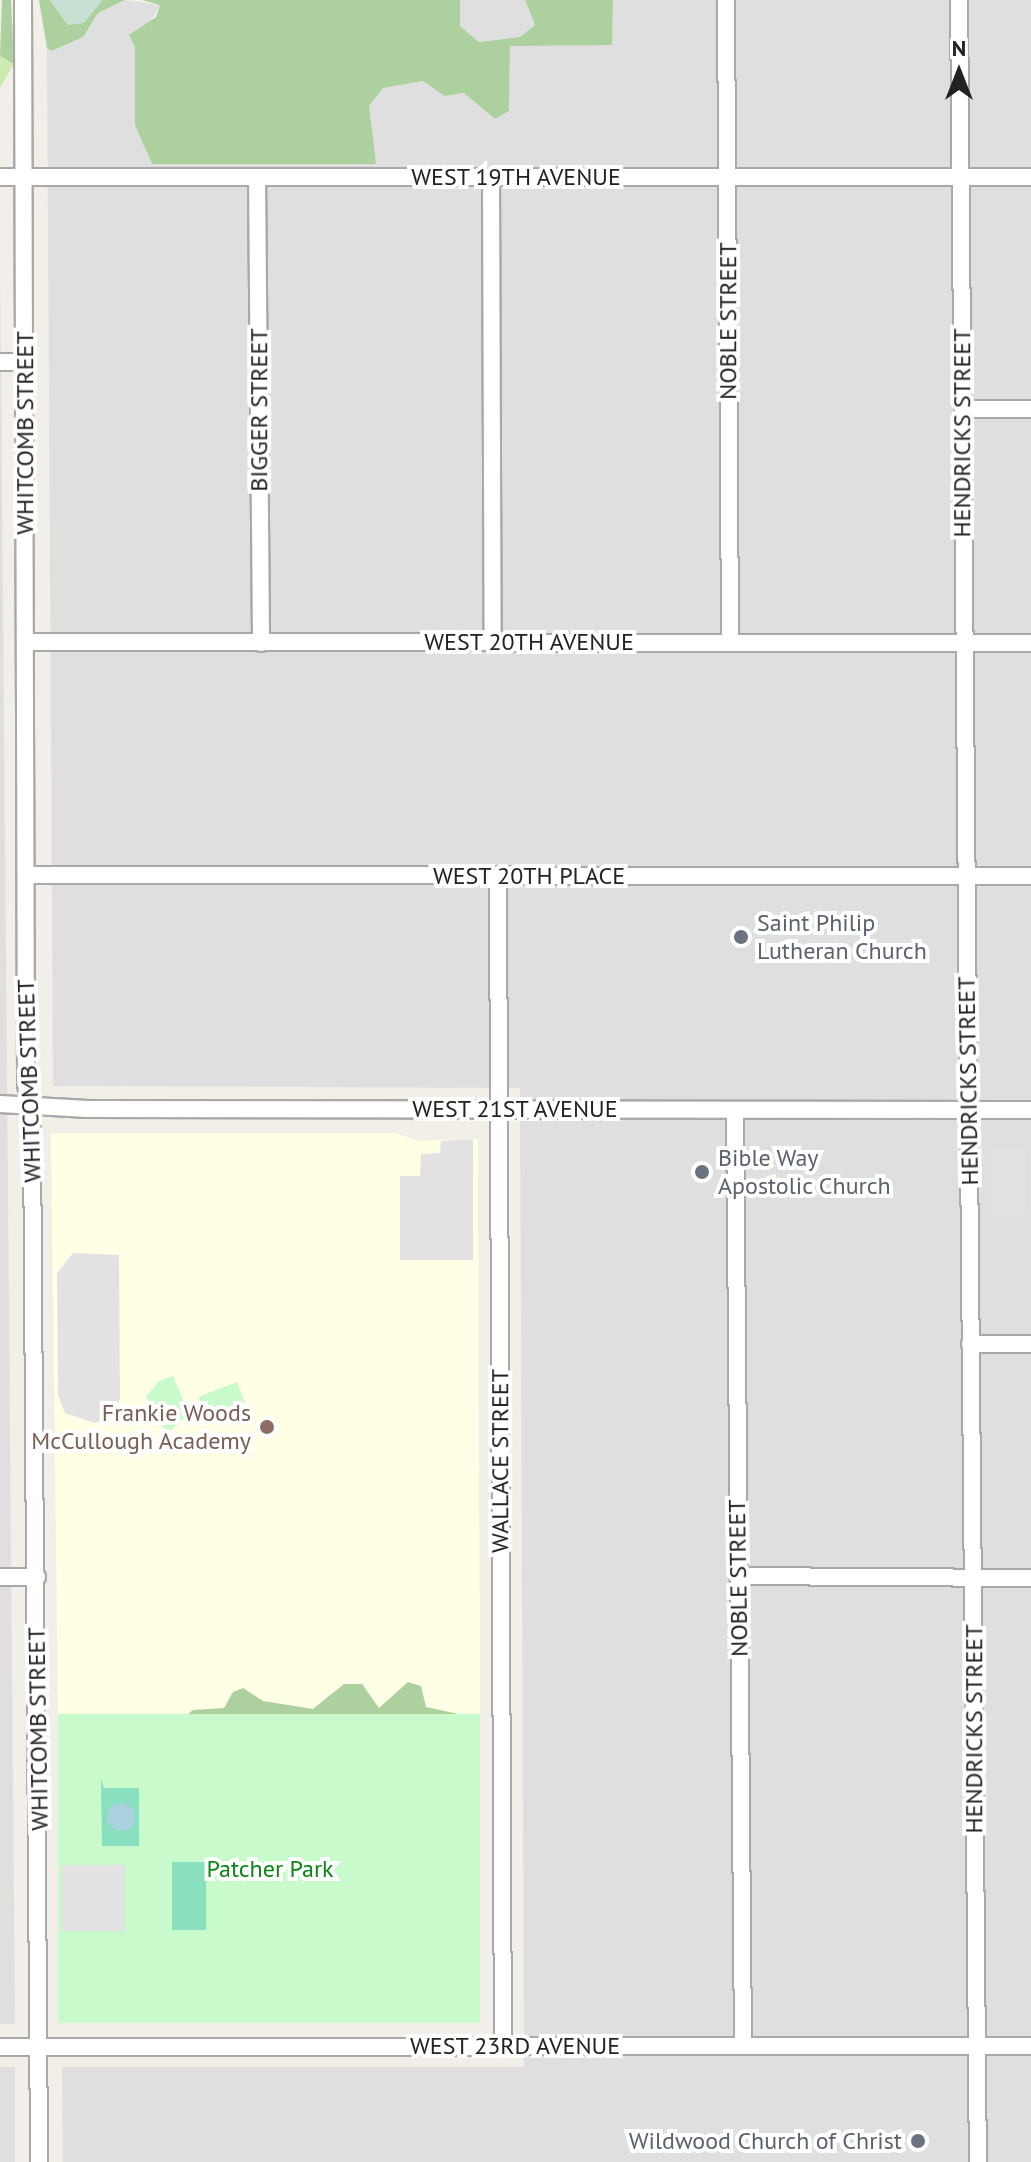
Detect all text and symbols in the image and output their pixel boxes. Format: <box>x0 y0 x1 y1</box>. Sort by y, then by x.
north arrow <box>919 32 999 112</box>
text: N <box>952 34 966 62</box>
street label: WEST 19TH AVENUE <box>410 163 622 191</box>
street label: NOBLE STREET <box>714 242 742 400</box>
street label: BIGGER STREET <box>245 328 273 492</box>
street label: HENDRICKS STREET <box>948 329 976 537</box>
street label: WHITCOMB STREET <box>11 331 39 535</box>
street label: WEST 20TH AVENUE <box>423 628 635 656</box>
street label: WEST 20TH PLACE <box>432 862 626 890</box>
place label: Saint Philip Lutheran Church <box>757 909 927 965</box>
marker: Saint Philip Lutheran Church <box>732 928 750 946</box>
street label: HENDRICKS STREET <box>952 976 984 1186</box>
street label: WHITCOMB STREET <box>11 979 47 1183</box>
street label: WEST 21ST AVENUE <box>411 1095 619 1123</box>
place label: Bible Way Apostolic Church <box>718 1144 891 1200</box>
marker: Bible Way Apostolic Church <box>693 1163 711 1181</box>
street label: WALLACE STREET <box>486 1369 514 1553</box>
place label: Frankie Woods McCullough Academy <box>30 1399 251 1455</box>
marker: Frankie Woods McCullough Academy <box>258 1418 276 1436</box>
street label: NOBLE STREET <box>722 1499 754 1657</box>
street label: HENDRICKS STREET <box>960 1625 988 1833</box>
street label: WHITCOMB STREET <box>22 1627 54 1831</box>
park label: Patcher Park <box>206 1855 334 1883</box>
street label: WEST 23RD AVENUE <box>409 2032 621 2060</box>
place label: Wildwood Church of Christ <box>629 2127 902 2155</box>
marker: Wildwood Church of Christ <box>909 2132 927 2150</box>

